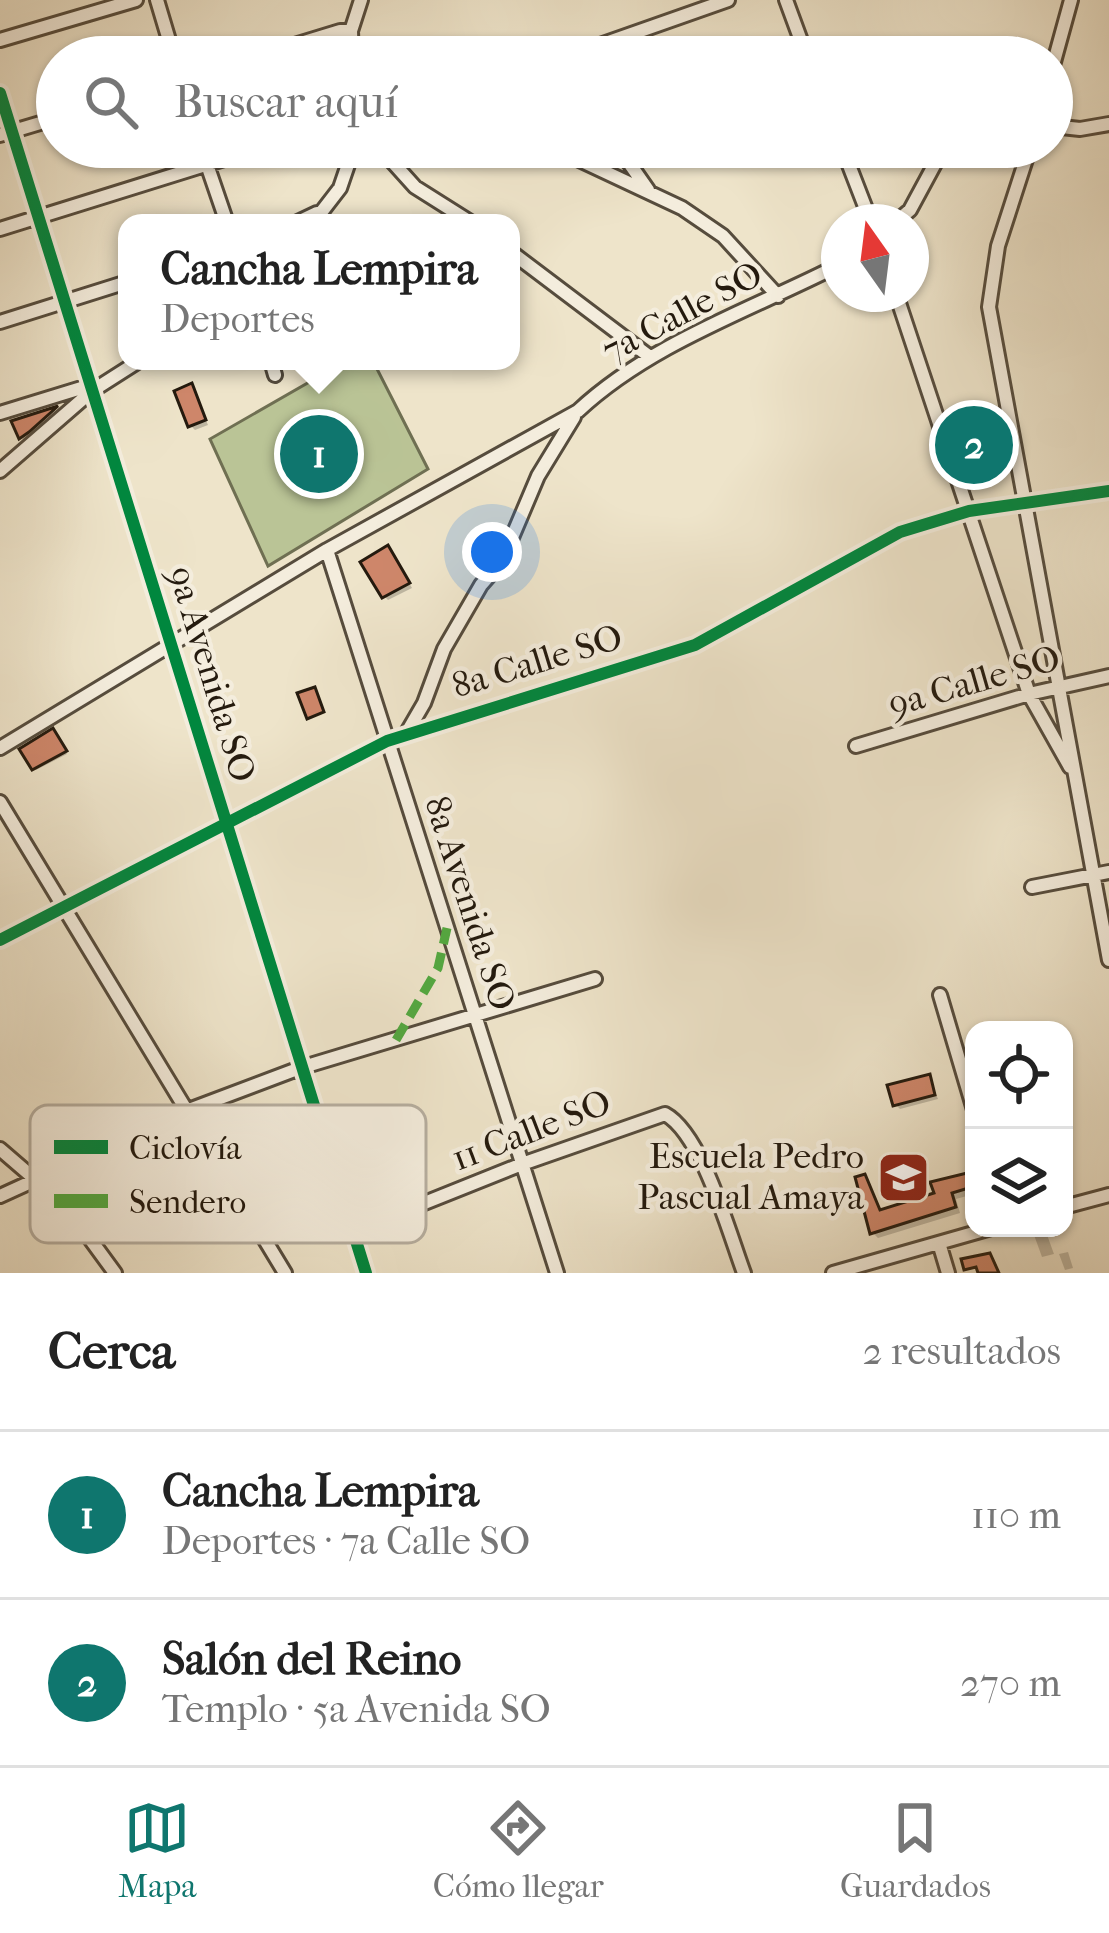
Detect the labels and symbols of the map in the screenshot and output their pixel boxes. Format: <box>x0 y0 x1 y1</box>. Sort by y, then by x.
north arrow <box>821 204 929 312</box>
street label: 7a Calle SO <box>595 252 769 372</box>
pin: 2 <box>935 400 1013 490</box>
pin: 1 <box>280 409 358 499</box>
your location <box>462 522 522 582</box>
street label: 9a Avenida SO <box>159 561 265 787</box>
street label: 8a Calle SO <box>447 615 627 707</box>
street label: 9a Calle SO <box>883 636 1065 726</box>
street label: 8a Avenida SO <box>416 791 524 1015</box>
street label: 11 Calle SO <box>446 1081 616 1179</box>
legend <box>30 1105 426 1243</box>
text: Ciclovía <box>129 1129 242 1168</box>
place label: Escuela Pedro Pascual Amaya <box>637 1135 864 1218</box>
school or university icon: Escuela Pedro Pascual Amaya <box>875 1149 931 1205</box>
text: Sendero <box>129 1183 246 1222</box>

